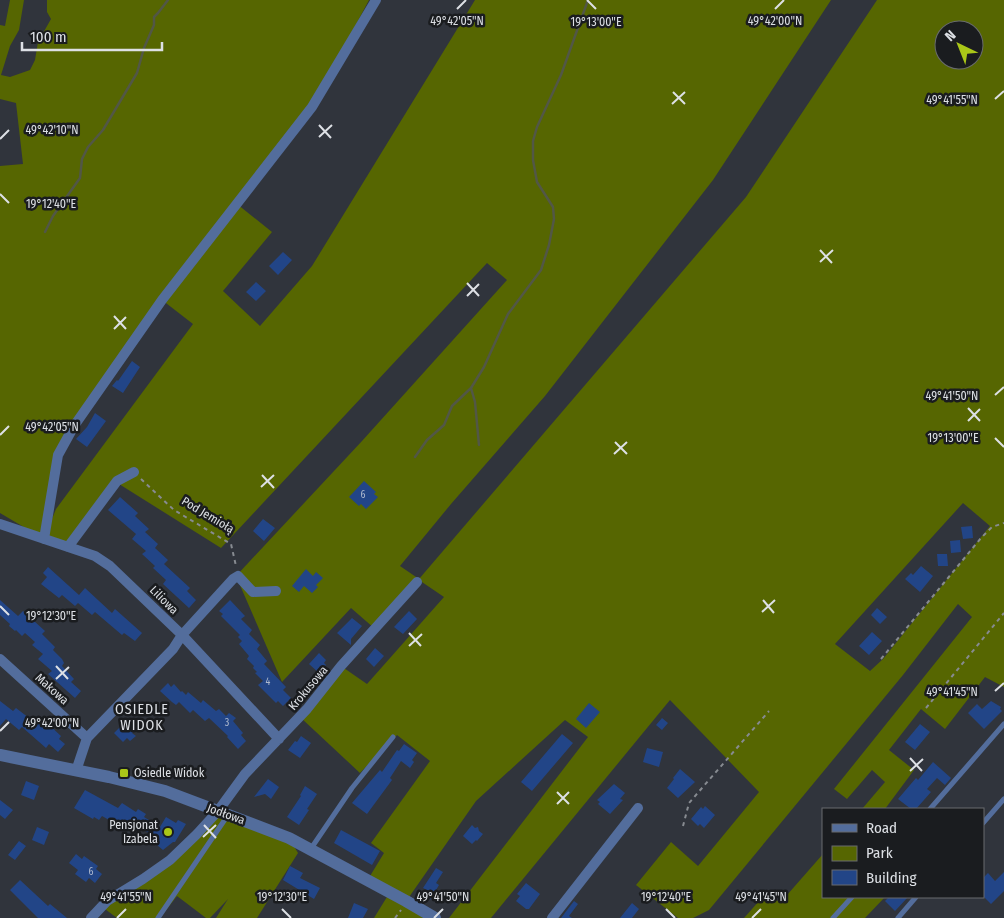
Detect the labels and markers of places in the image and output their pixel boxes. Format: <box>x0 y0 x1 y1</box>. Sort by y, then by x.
place label: Osiedle Widok <box>134 766 205 780</box>
marker: Osiedle Widok <box>118 767 130 779</box>
place label: Pensjonat Izabela <box>109 818 158 846</box>
marker: Pensjonat Izabela <box>162 826 174 838</box>

